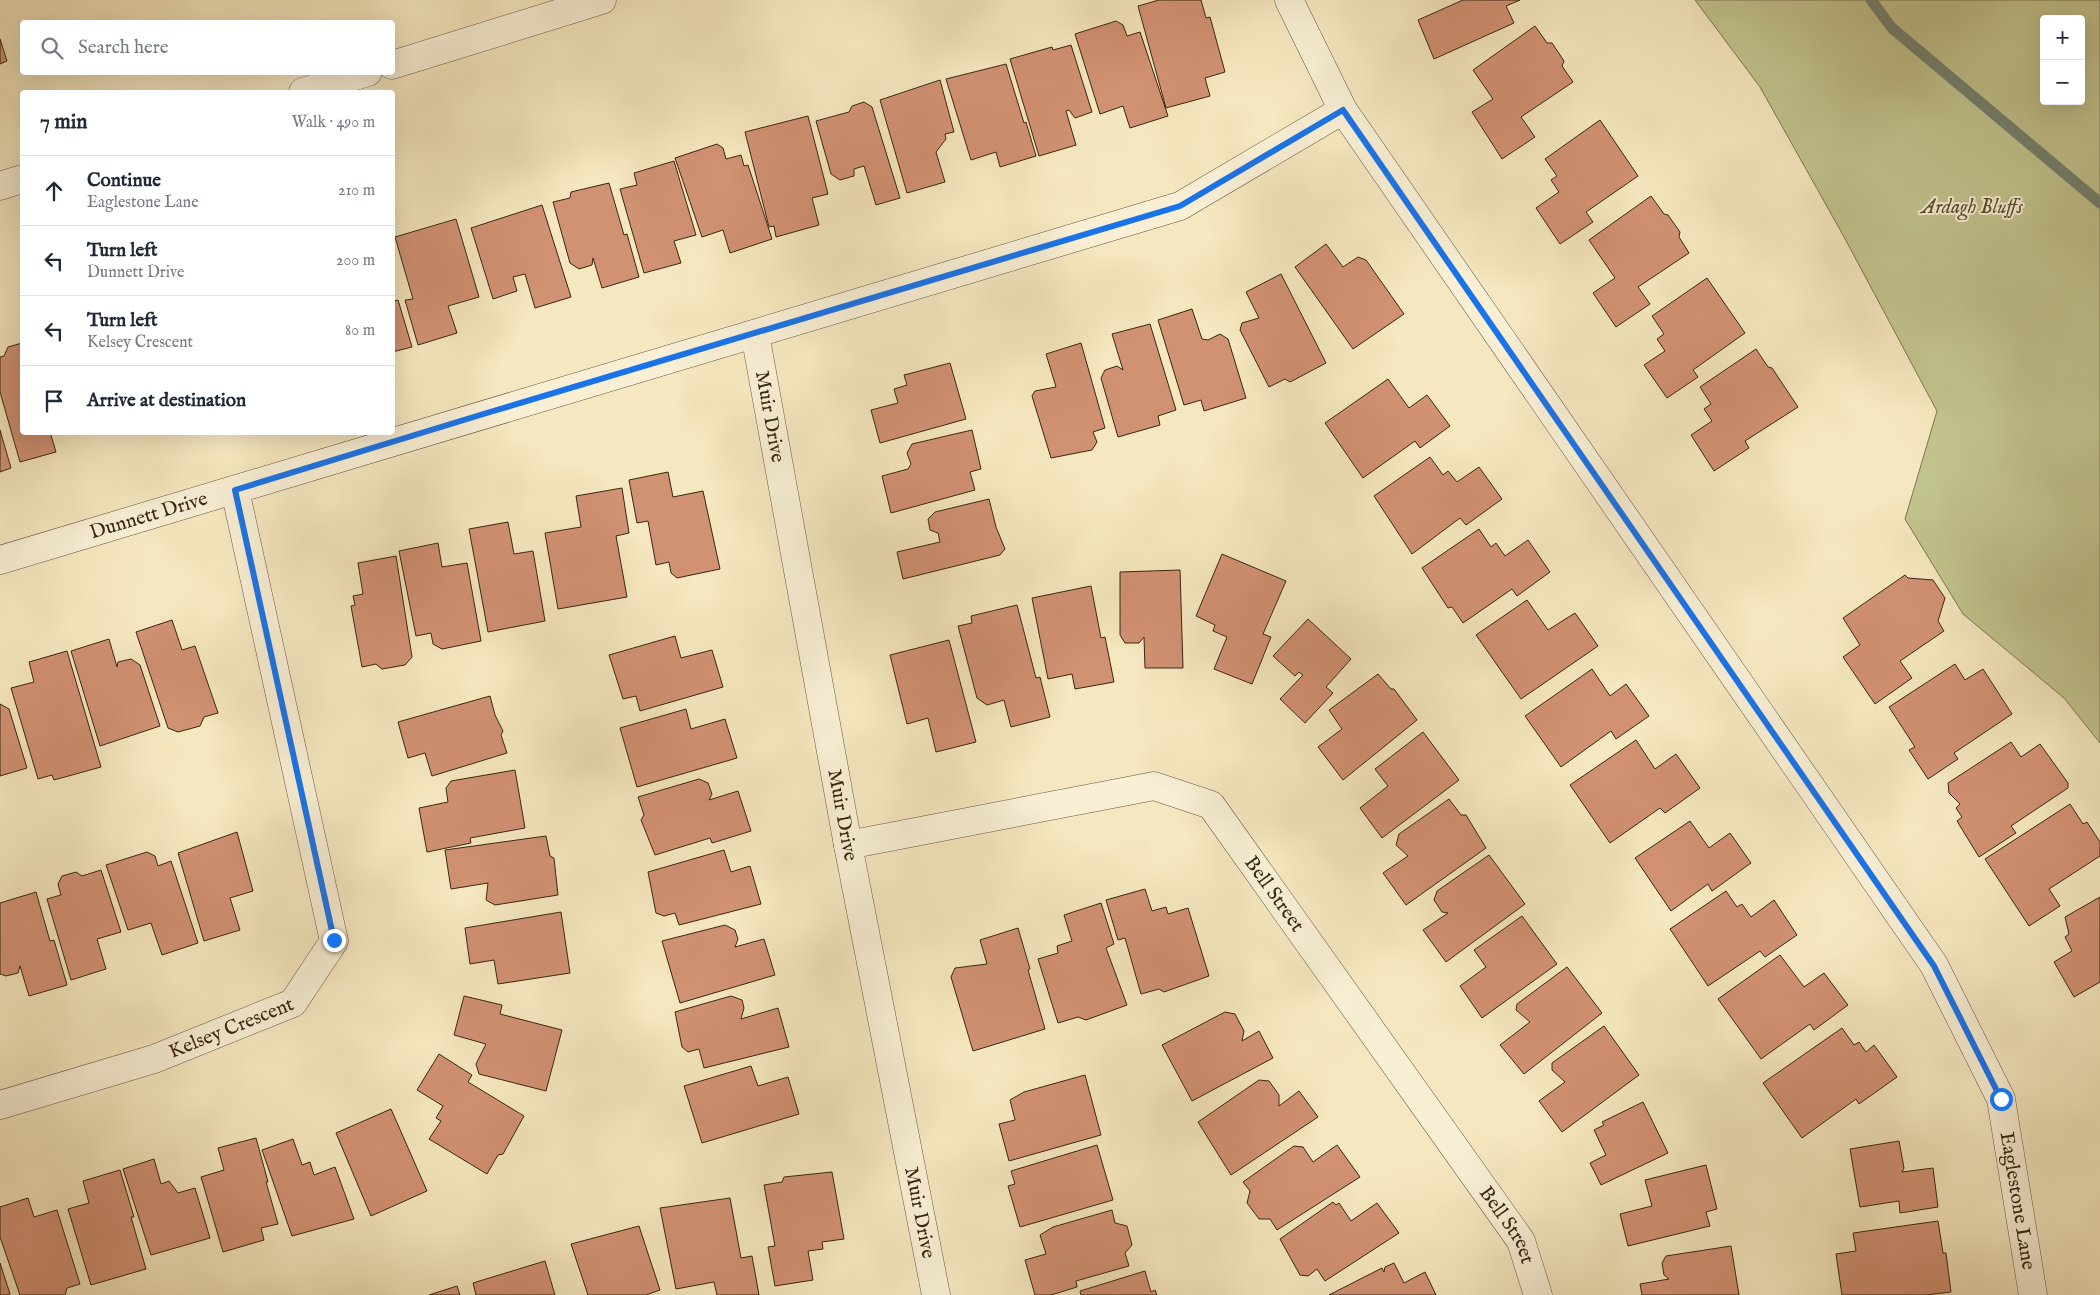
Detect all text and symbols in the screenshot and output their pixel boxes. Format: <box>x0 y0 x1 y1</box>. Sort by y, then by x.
map controls <box>2040 15 2085 105</box>
button: + <box>2040 15 2085 60</box>
search box <box>20 20 395 75</box>
icon: search <box>38 34 66 62</box>
text: Search here <box>78 36 169 60</box>
button: − <box>2040 60 2085 105</box>
text: 7 min <box>40 109 87 136</box>
text: Walk · 490 m <box>292 113 375 133</box>
text: Continue <box>87 169 161 193</box>
icon: ahead <box>40 177 68 205</box>
text: 210 m <box>338 181 375 201</box>
text: Eaglestone Lane <box>87 193 198 213</box>
park label: Ardagh Bluffs <box>1919 195 2023 221</box>
text: Turn left <box>87 239 158 263</box>
icon: left <box>40 247 68 275</box>
text: 200 m <box>336 251 375 271</box>
text: Dunnett Drive <box>87 263 184 283</box>
text: Turn left <box>87 309 158 333</box>
icon: left <box>40 317 68 345</box>
text: 80 m <box>345 321 375 341</box>
text: Kelsey Crescent <box>87 333 193 353</box>
street label: Muir Drive <box>749 369 791 464</box>
icon: arrive <box>40 387 68 415</box>
text: Arrive at destination <box>87 389 246 413</box>
street label: Dunnett Drive <box>87 486 210 545</box>
street label: Muir Drive <box>822 767 863 863</box>
street label: Bell Street <box>1239 851 1310 937</box>
route end <box>323 929 346 952</box>
street label: Kelsey Crescent <box>165 991 298 1064</box>
route start <box>1990 1088 2013 1111</box>
street label: Eaglestone Lane <box>1994 1130 2041 1272</box>
street label: Muir Drive <box>899 1165 941 1261</box>
street label: Bell Street <box>1473 1181 1540 1267</box>

